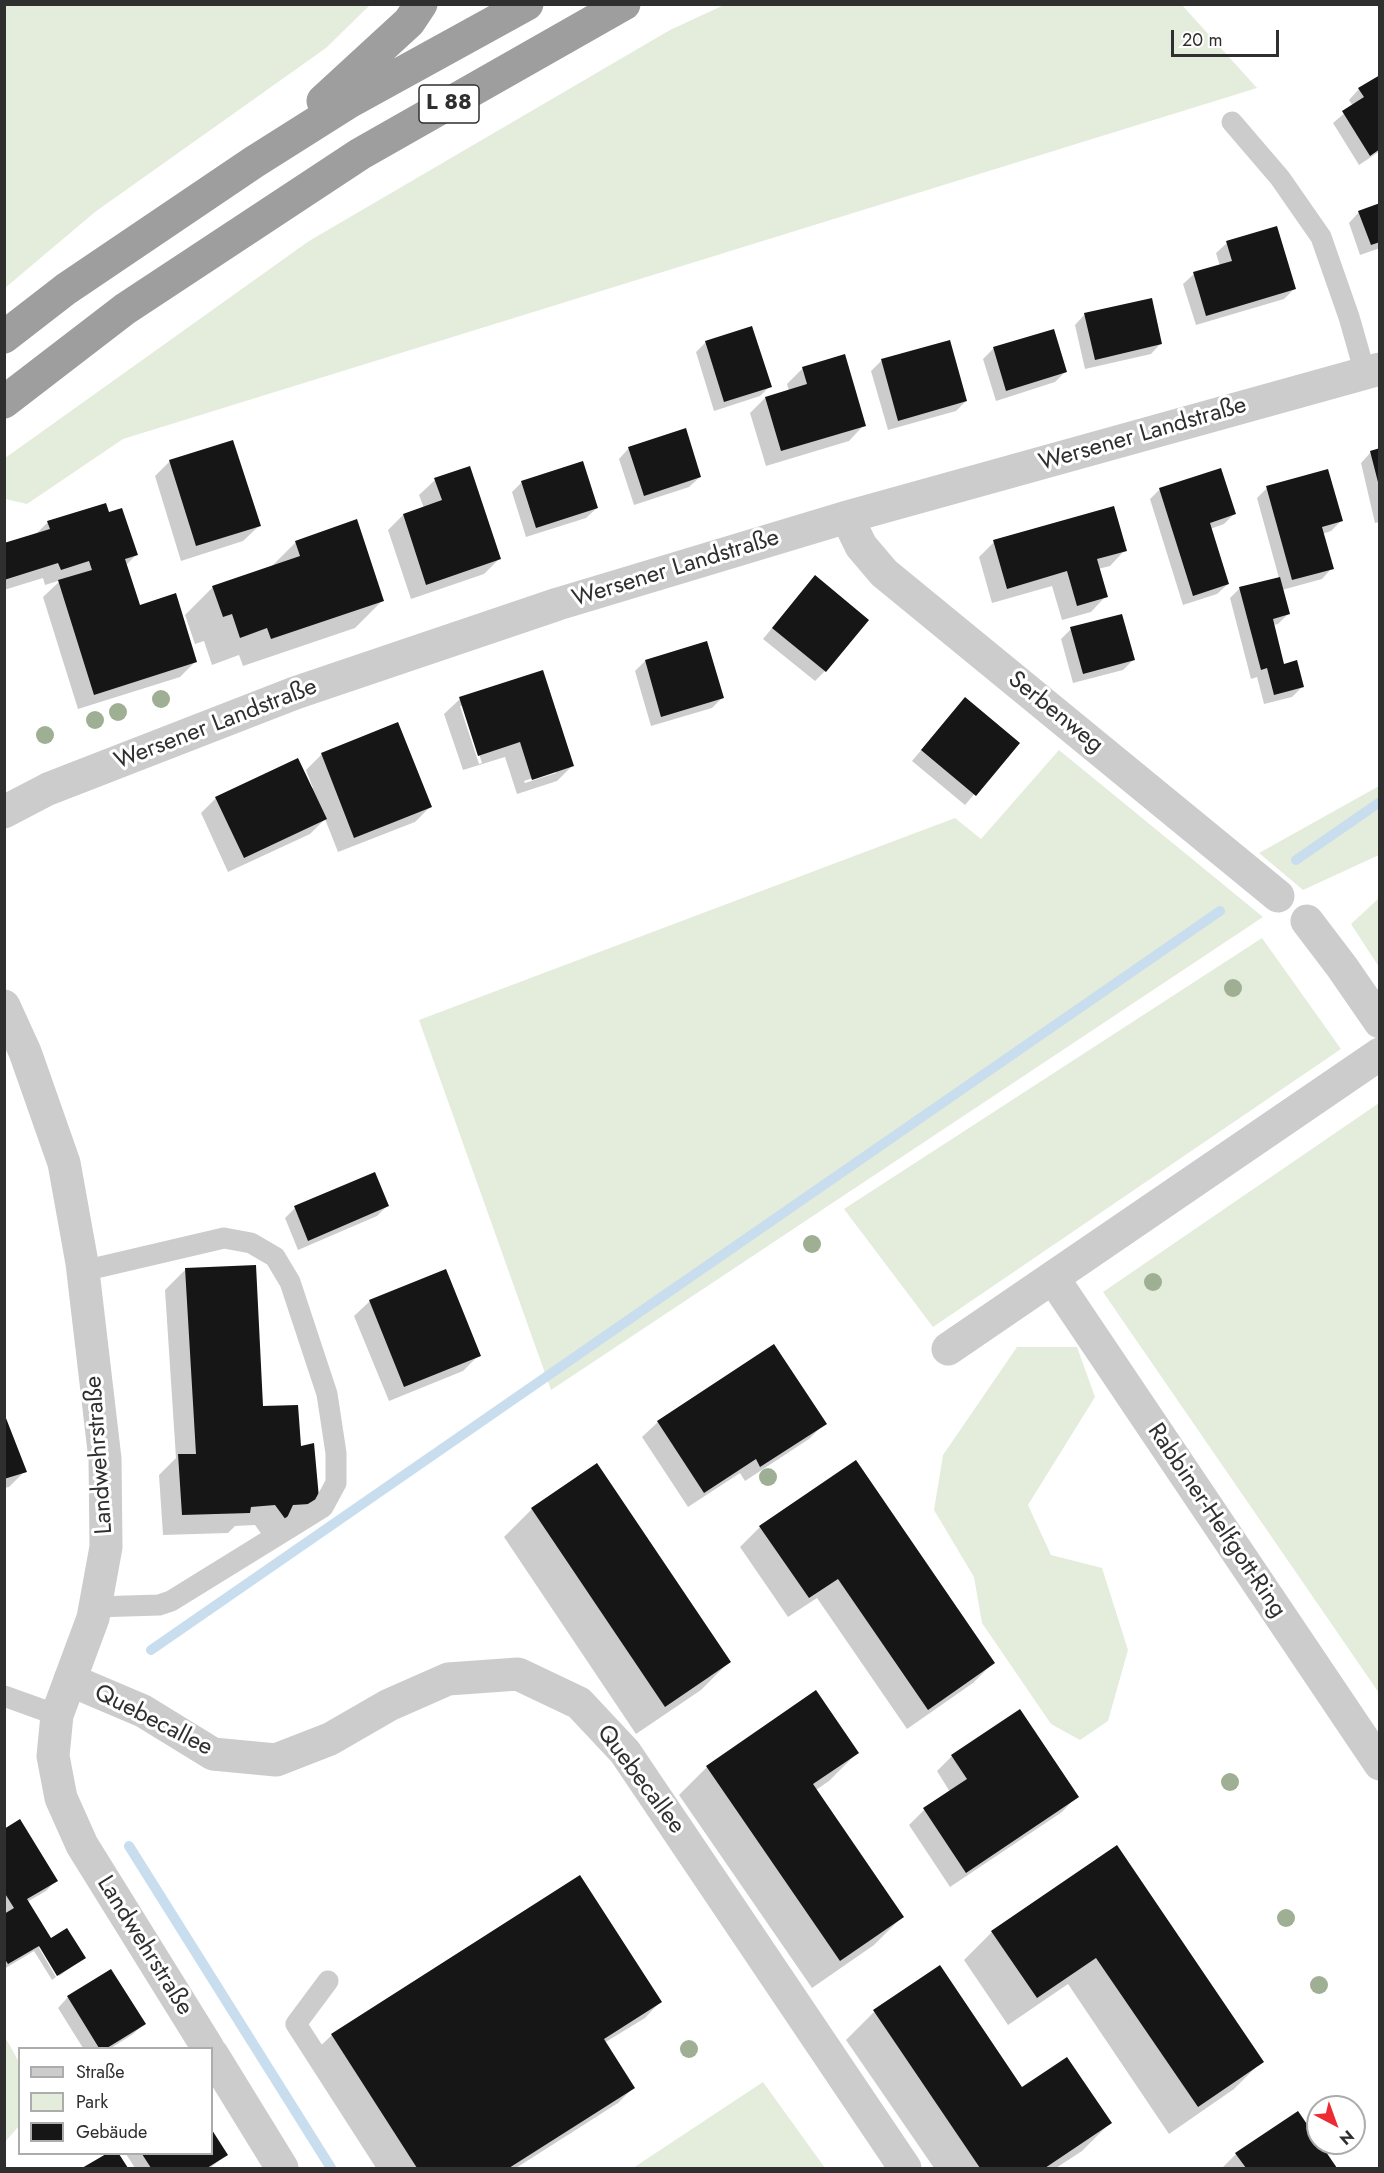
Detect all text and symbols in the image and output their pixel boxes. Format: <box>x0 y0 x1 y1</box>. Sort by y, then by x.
scale bar <box>1174 18 1282 56</box>
text: 20 m <box>1182 27 1222 53</box>
road number: L 88 <box>419 85 479 123</box>
street label: Wersener Landstraße <box>1036 392 1250 478</box>
street label: Wersener Landstraße <box>569 524 783 614</box>
street label: Serbenweg <box>1002 666 1108 760</box>
street label: Wersener Landstraße <box>111 673 321 777</box>
street label: Landwehrstraße <box>80 1375 120 1535</box>
street label: Rabbiner-Helfgott-Ring <box>1140 1418 1292 1624</box>
street label: Quebecallee <box>89 1679 217 1763</box>
street label: Quebecallee <box>590 1720 690 1840</box>
street label: Landwehrstraße <box>90 1871 198 2021</box>
legend <box>18 2047 213 2155</box>
text: Straße <box>76 2059 124 2085</box>
text: Park <box>76 2089 108 2115</box>
north arrow <box>1306 2095 1366 2155</box>
text: Gebäude <box>76 2119 147 2145</box>
text: N <box>1334 2125 1359 2150</box>

